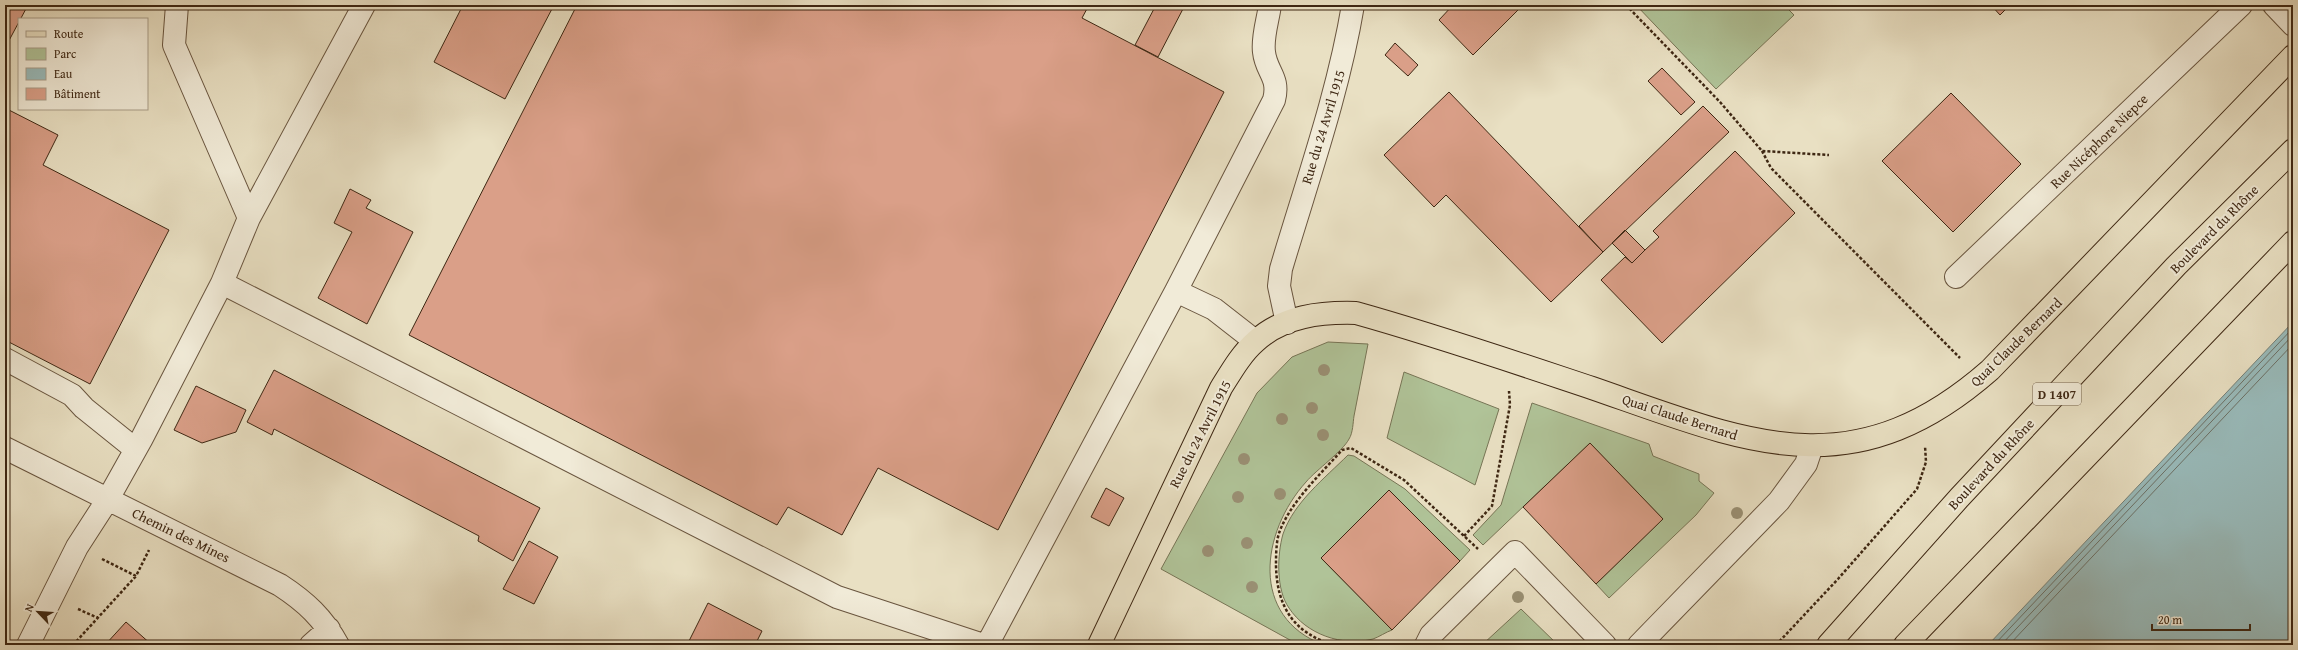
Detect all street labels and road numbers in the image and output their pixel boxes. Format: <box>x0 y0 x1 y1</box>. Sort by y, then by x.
street label: Rue du 24 Avril 1915 <box>1296 67 1350 187</box>
street label: Rue Nicéphore Niepce <box>2046 89 2153 193</box>
street label: Boulevard du Rhône <box>2165 180 2263 278</box>
street label: Quai Claude Bernard <box>1966 293 2067 391</box>
street label: Rue du 24 Avril 1915 <box>1164 377 1236 491</box>
road number: D 1407 <box>2033 383 2081 405</box>
street label: Quai Claude Bernard <box>1620 389 1741 445</box>
street label: Boulevard du Rhône <box>1943 414 2039 514</box>
street label: Chemin des Mines <box>129 503 233 567</box>

